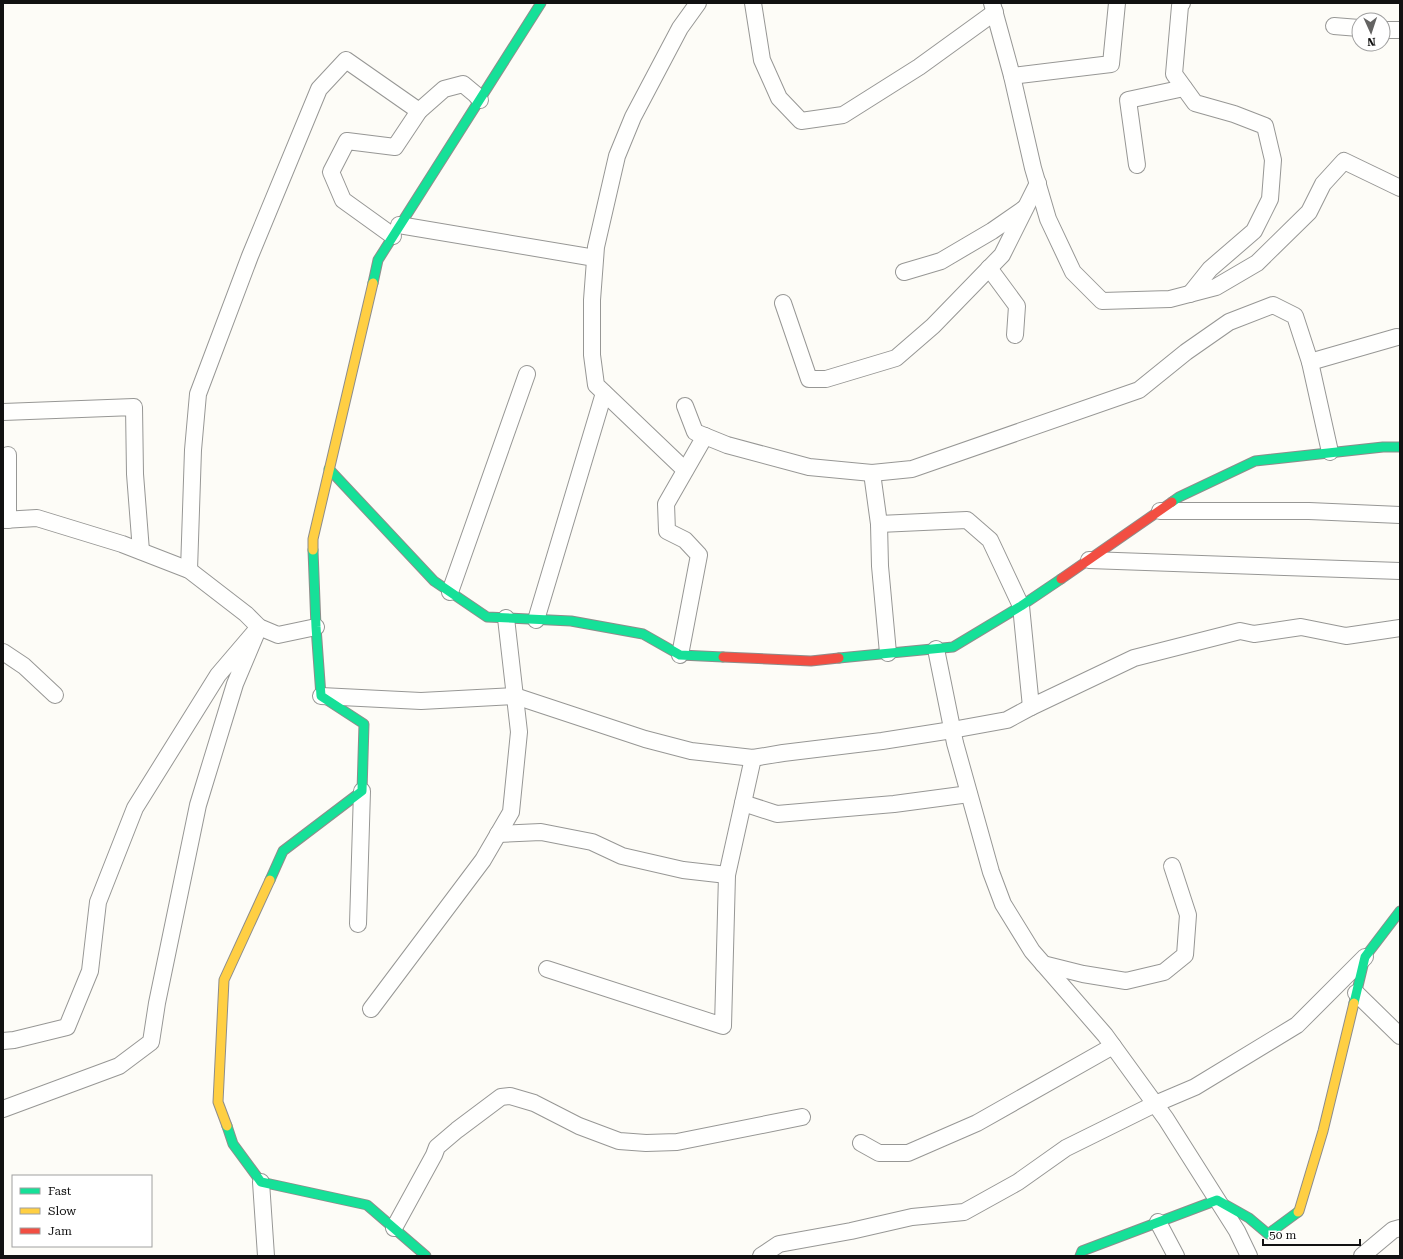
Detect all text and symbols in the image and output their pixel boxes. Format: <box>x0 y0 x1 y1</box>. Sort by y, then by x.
north arrow <box>1351 12 1391 52</box>
text: N <box>1366 35 1376 48</box>
legend <box>12 1175 152 1247</box>
text: Fast <box>48 1184 72 1198</box>
text: Slow <box>48 1204 76 1218</box>
scale bar <box>1263 1221 1360 1247</box>
text: Jam <box>48 1224 72 1238</box>
text: 50 m <box>1269 1228 1296 1242</box>

